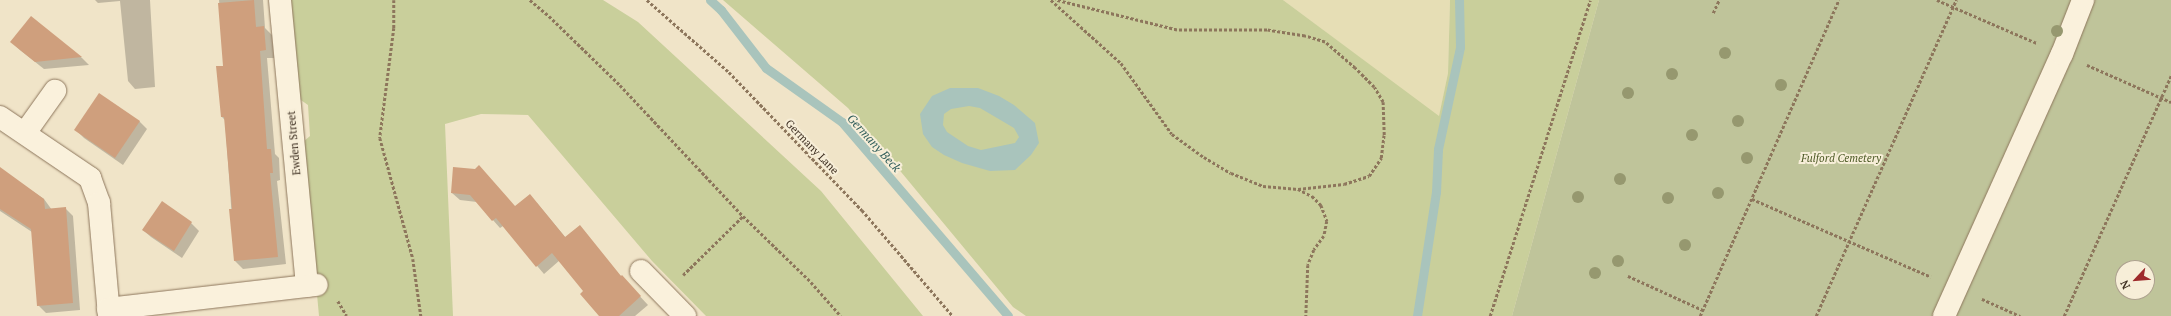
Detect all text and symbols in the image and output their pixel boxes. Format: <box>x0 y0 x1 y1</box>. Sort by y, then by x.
street label: Ewden Street <box>285 110 303 176</box>
water label: Germany Beck <box>844 111 904 175</box>
street label: Germany Lane <box>783 117 841 177</box>
park label: Fulford Cemetery <box>1801 151 1881 165</box>
north arrow <box>2115 260 2155 300</box>
text: N <box>2117 278 2133 292</box>

